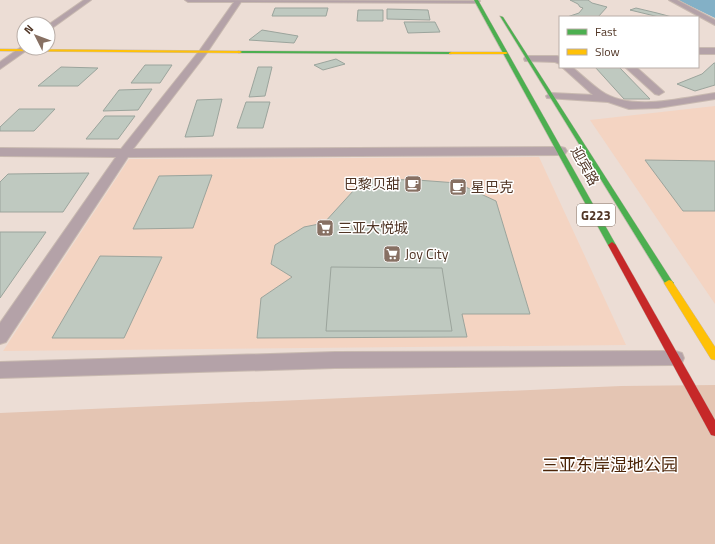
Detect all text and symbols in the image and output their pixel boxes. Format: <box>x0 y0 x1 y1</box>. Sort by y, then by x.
north arrow <box>16 16 56 56</box>
legend <box>559 16 699 68</box>
text: N <box>20 21 37 37</box>
text: Fast <box>595 22 618 41</box>
text: Slow <box>595 42 620 61</box>
street label: 迎宾路 <box>566 142 605 189</box>
place label: 巴黎贝甜 <box>344 173 400 194</box>
cafe icon: 巴黎贝甜 <box>403 174 423 194</box>
place label: 星巴克 <box>471 176 513 197</box>
cafe icon: 星巴克 <box>448 177 468 197</box>
road number: G223 <box>577 204 615 226</box>
place label: 三亚大悦城 <box>338 217 408 238</box>
supermarket icon: 三亚大悦城 <box>315 218 335 238</box>
place label: Joy City <box>405 243 449 264</box>
supermarket icon: Joy City <box>382 244 402 264</box>
park label: 三亚东岸湿地公园 <box>542 452 678 478</box>

